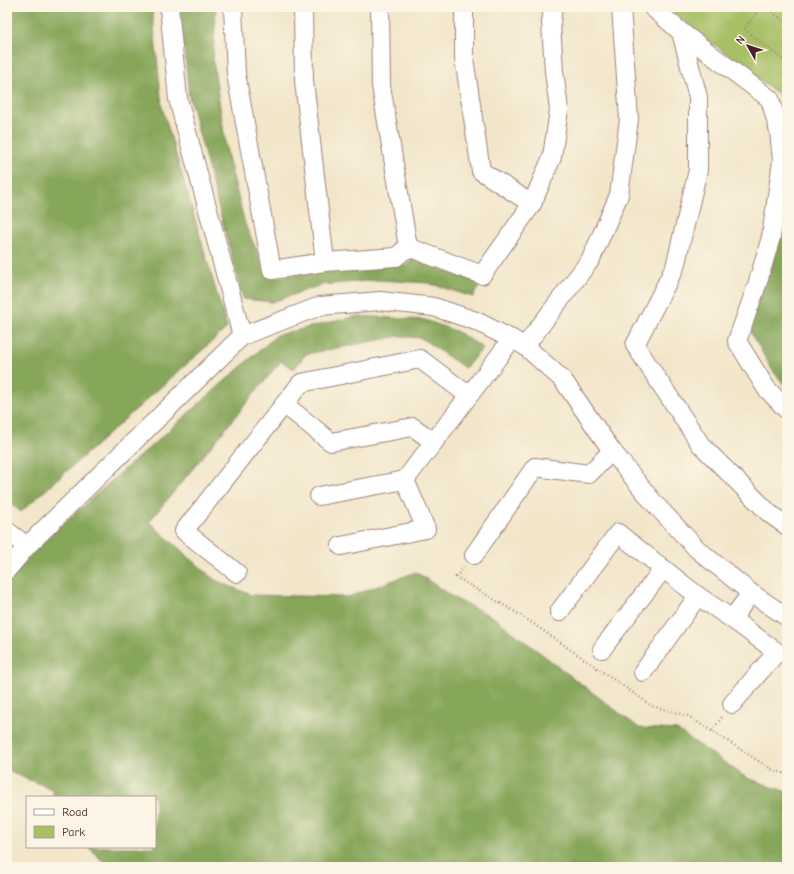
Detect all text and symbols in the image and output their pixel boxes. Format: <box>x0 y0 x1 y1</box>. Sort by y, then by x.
north arrow <box>728 26 768 66</box>
text: N <box>733 33 748 47</box>
legend <box>26 796 156 848</box>
text: Road <box>62 805 88 819</box>
text: Park <box>62 825 85 839</box>

